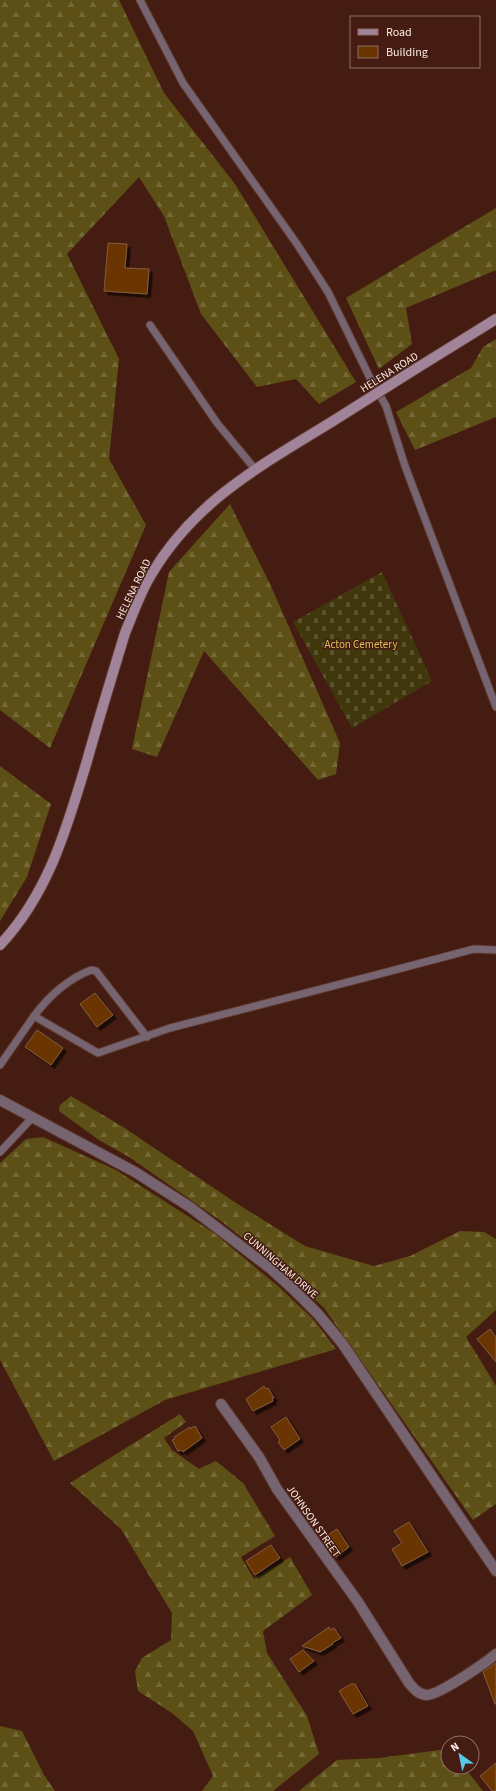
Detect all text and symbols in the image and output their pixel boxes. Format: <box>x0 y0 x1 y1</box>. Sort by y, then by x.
legend <box>350 16 480 68</box>
text: Road <box>386 24 412 41</box>
text: Building <box>386 44 428 61</box>
street label: HELENA ROAD <box>357 349 421 396</box>
street label: HELENA ROAD <box>112 556 155 622</box>
park label: Acton Cemetery <box>324 637 398 652</box>
street label: CUNNINGHAM DRIVE <box>240 1229 322 1302</box>
street label: JOHNSON STREET <box>283 1482 344 1560</box>
north arrow <box>440 1735 480 1775</box>
text: N <box>448 1739 462 1755</box>

